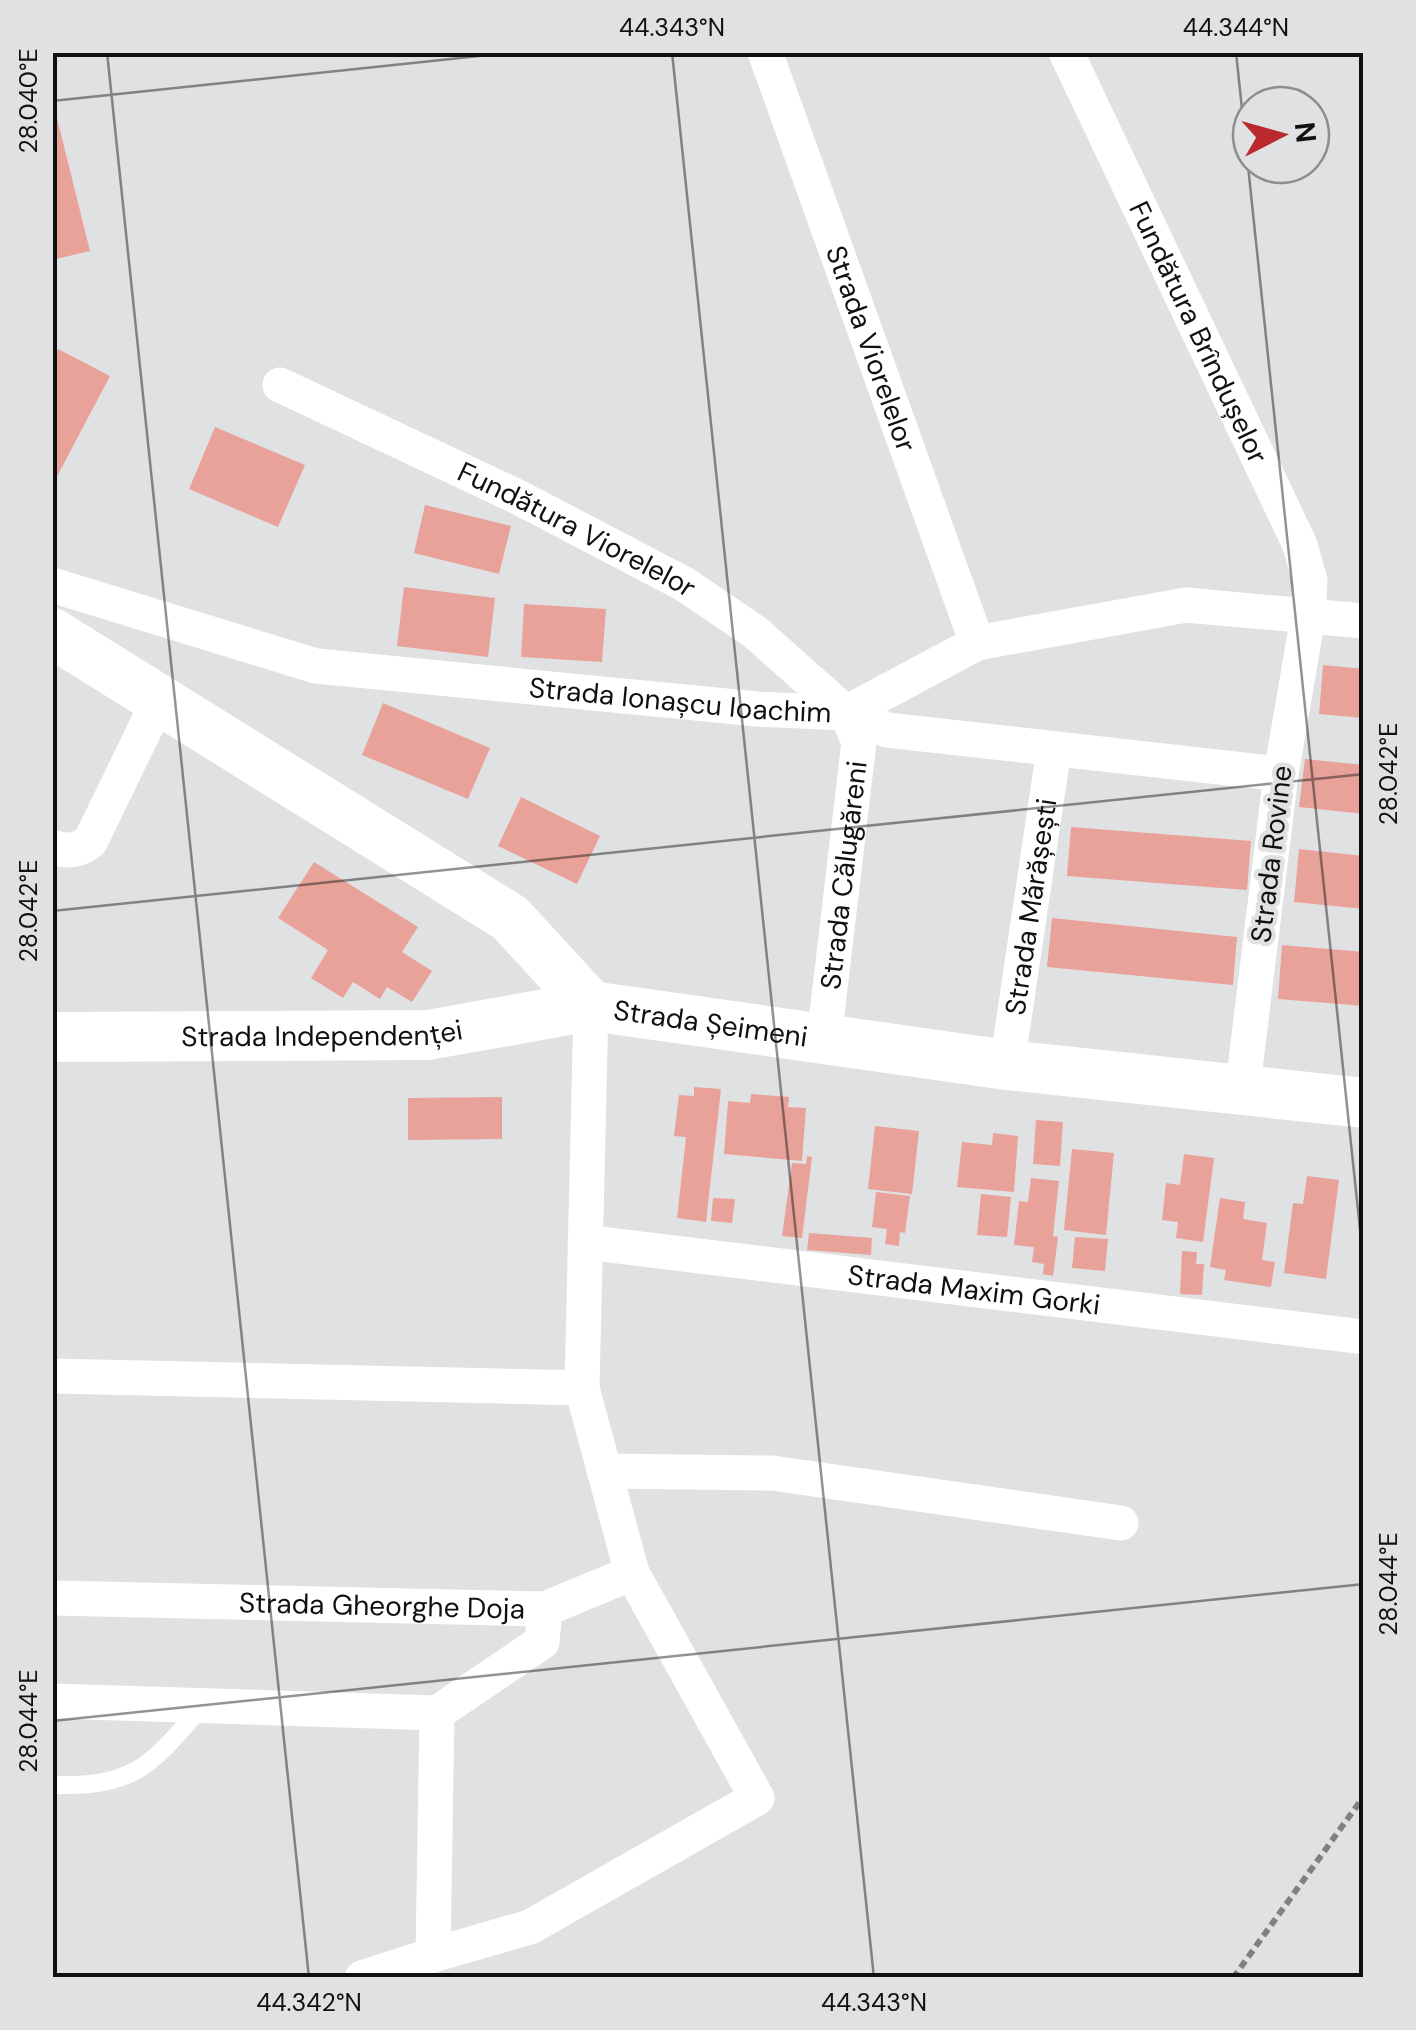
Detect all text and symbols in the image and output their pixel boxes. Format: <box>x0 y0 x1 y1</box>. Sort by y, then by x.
text: 44.343°N <box>619 11 725 44</box>
text: 44.344°N <box>1183 11 1289 44</box>
text: 28.040°E <box>12 48 45 154</box>
north arrow <box>1231 85 1331 185</box>
text: N <box>1286 120 1325 145</box>
street label: Fundătura Brîndușelor <box>1120 195 1277 469</box>
street label: Strada Viorelelor <box>817 241 925 457</box>
street label: Fundătura Viorelelor <box>452 453 703 606</box>
street label: Strada Ionașcu Ioachim <box>527 669 832 731</box>
text: 28.042°E <box>1372 723 1405 825</box>
street label: Strada Călugăreni <box>812 759 876 992</box>
street label: Strada Rovine <box>1242 763 1301 945</box>
street label: Strada Mărășești <box>997 796 1065 1018</box>
text: 28.042°E <box>12 860 45 962</box>
street label: Strada Șeimeni <box>611 991 810 1056</box>
street label: Strada Independenței <box>181 1011 466 1055</box>
street label: Strada Maxim Gorki <box>846 1256 1102 1324</box>
text: 28.044°E <box>1372 1532 1405 1636</box>
street label: Strada Gheorghe Doja <box>239 1584 525 1628</box>
text: 28.044°E <box>12 1669 45 1773</box>
text: 44.342°N <box>256 1986 362 2019</box>
text: 44.343°N <box>821 1986 927 2019</box>

